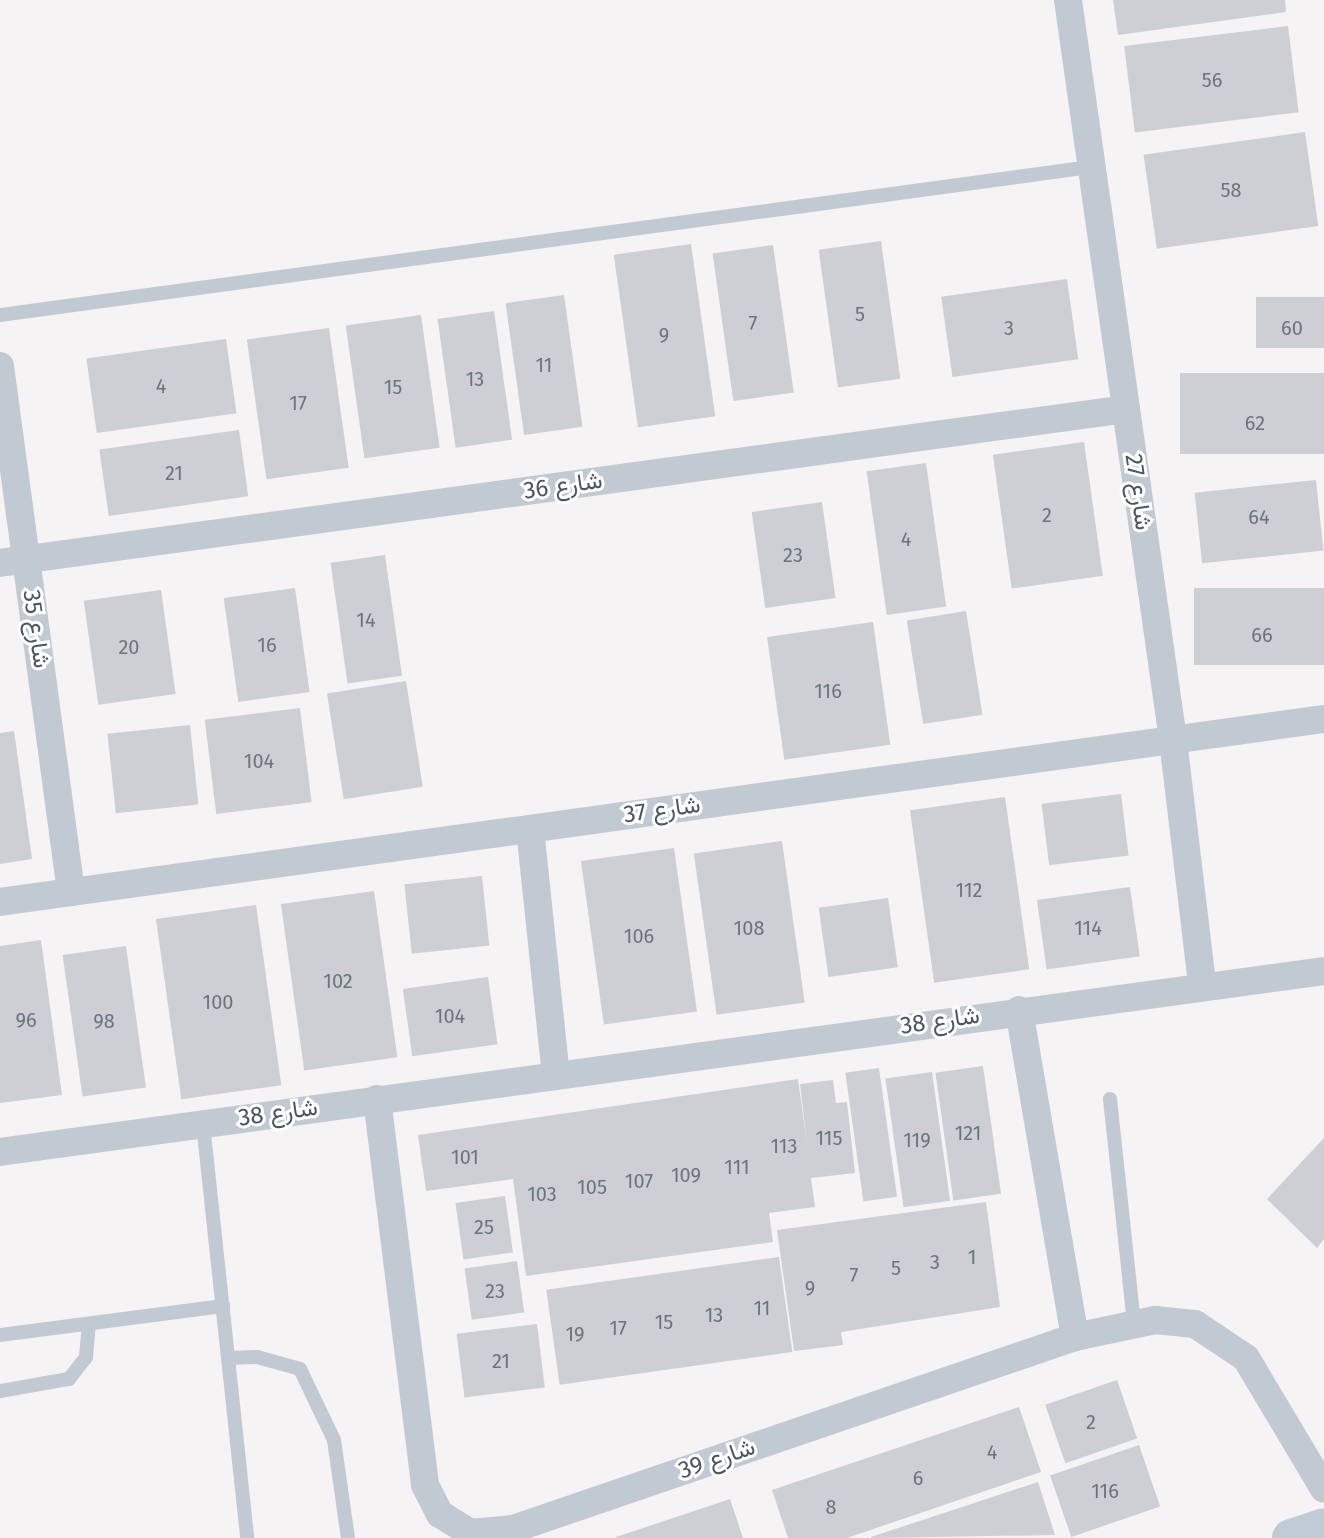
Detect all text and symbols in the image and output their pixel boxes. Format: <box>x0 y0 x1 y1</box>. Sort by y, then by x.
house number: 56 <box>1202 68 1222 92</box>
house number: 58 <box>1220 178 1242 202</box>
house number: 5 <box>855 302 865 326</box>
house number: 7 <box>749 311 757 335</box>
house number: 3 <box>1004 316 1014 340</box>
house number: 60 <box>1281 316 1303 340</box>
house number: 9 <box>659 323 669 347</box>
house number: 11 <box>535 353 553 377</box>
house number: 13 <box>466 367 484 391</box>
house number: 4 <box>156 374 166 398</box>
house number: 15 <box>384 375 402 399</box>
house number: 17 <box>289 391 307 415</box>
house number: 62 <box>1245 411 1265 435</box>
street label: شارع 27 <box>1118 452 1158 532</box>
house number: 21 <box>165 461 183 485</box>
street label: شارع 36 <box>522 466 604 506</box>
house number: 2 <box>1042 503 1052 527</box>
house number: 64 <box>1248 505 1270 529</box>
house number: 4 <box>901 527 911 551</box>
house number: 23 <box>783 543 803 567</box>
street label: شارع 35 <box>16 588 56 670</box>
house number: 14 <box>356 608 376 632</box>
house number: 66 <box>1251 623 1273 647</box>
house number: 16 <box>257 633 277 657</box>
house number: 20 <box>118 635 140 659</box>
house number: 116 <box>814 679 842 703</box>
house number: 104 <box>244 749 274 773</box>
street label: شارع 37 <box>622 790 702 830</box>
house number: 112 <box>956 878 982 902</box>
house number: 108 <box>734 916 764 940</box>
house number: 114 <box>1074 916 1102 940</box>
house number: 106 <box>624 924 654 948</box>
house number: 102 <box>323 969 353 993</box>
house number: 100 <box>203 990 233 1014</box>
street label: شارع 38 <box>898 1001 982 1041</box>
house number: 104 <box>435 1004 465 1028</box>
house number: 96 <box>15 1008 37 1032</box>
house number: 98 <box>93 1009 115 1033</box>
street label: شارع 38 <box>236 1093 320 1133</box>
house number: 121 <box>955 1121 981 1145</box>
house number: 115 <box>815 1126 843 1150</box>
house number: 119 <box>903 1128 931 1152</box>
house number: 113 <box>770 1134 798 1158</box>
house number: 101 <box>451 1145 479 1169</box>
house number: 111 <box>724 1155 750 1179</box>
house number: 109 <box>671 1163 701 1187</box>
house number: 107 <box>625 1169 653 1193</box>
house number: 105 <box>577 1175 607 1199</box>
house number: 103 <box>527 1182 557 1206</box>
house number: 25 <box>474 1215 494 1239</box>
house number: 1 <box>968 1245 976 1269</box>
house number: 3 <box>930 1250 940 1274</box>
house number: 5 <box>891 1256 901 1280</box>
house number: 7 <box>850 1263 858 1287</box>
house number: 9 <box>805 1276 815 1300</box>
house number: 23 <box>485 1279 505 1303</box>
house number: 11 <box>753 1296 771 1320</box>
house number: 13 <box>705 1303 723 1327</box>
house number: 15 <box>655 1310 673 1334</box>
house number: 17 <box>609 1316 627 1340</box>
house number: 19 <box>565 1322 585 1346</box>
house number: 21 <box>492 1349 510 1373</box>
house number: 2 <box>1086 1410 1096 1434</box>
street label: شارع 39 <box>675 1433 759 1485</box>
house number: 4 <box>987 1440 997 1464</box>
house number: 6 <box>913 1466 923 1490</box>
house number: 116 <box>1091 1479 1119 1503</box>
house number: 8 <box>825 1495 837 1519</box>

